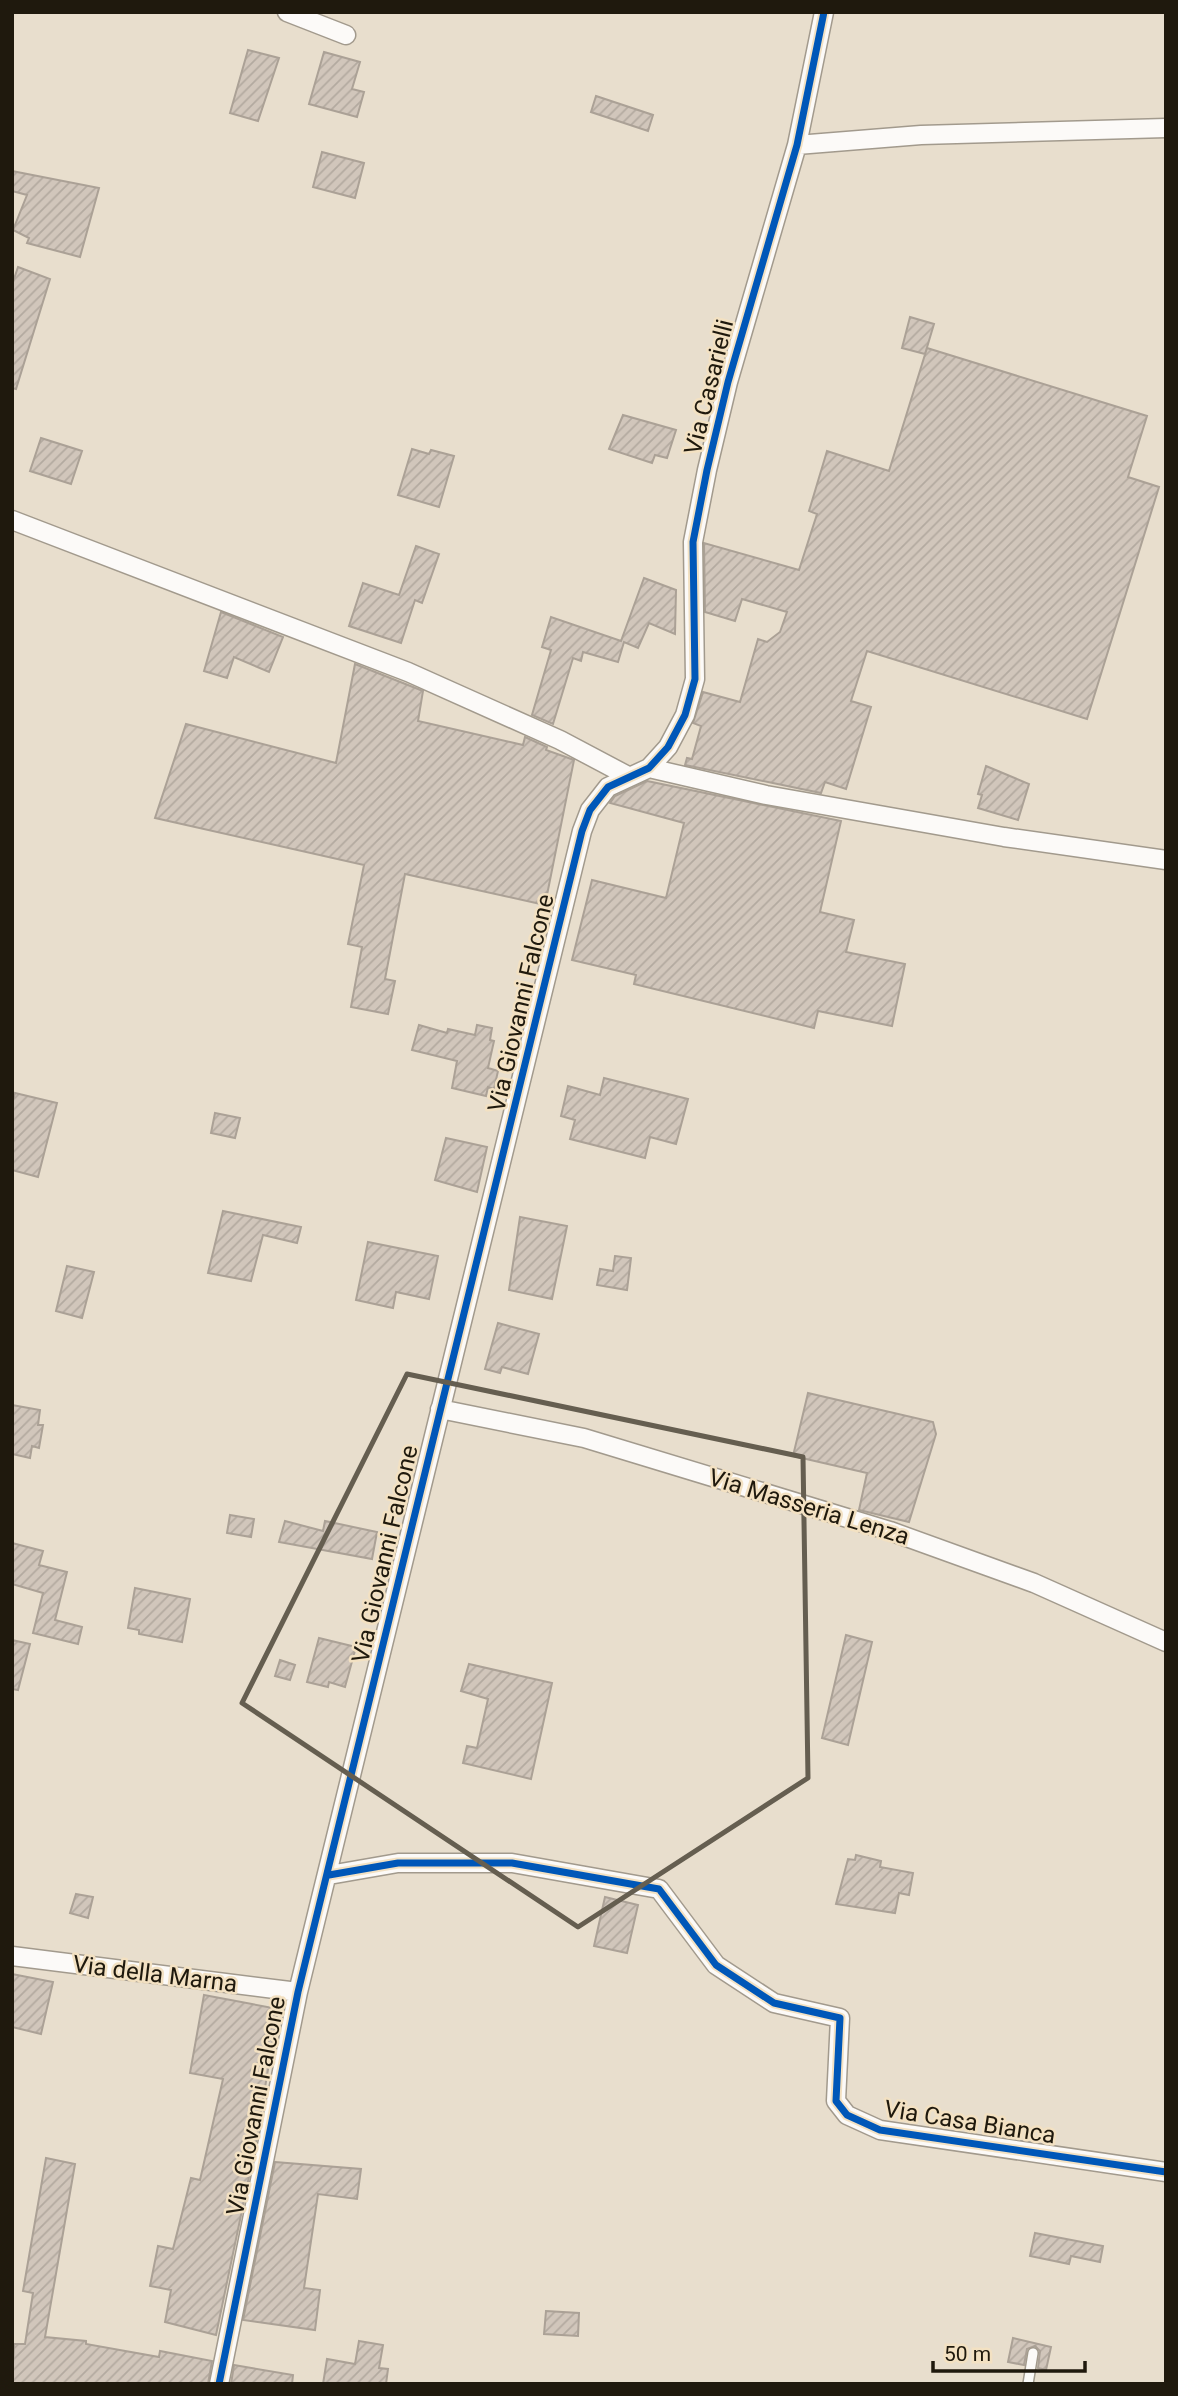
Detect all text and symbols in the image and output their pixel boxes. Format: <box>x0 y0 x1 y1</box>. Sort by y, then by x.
street label: Via Casarielli <box>679 316 739 458</box>
street label: Via Giovanni Falcone <box>482 891 560 1115</box>
street label: Via Giovanni Falcone <box>346 1442 424 1666</box>
street label: Via Masseria Lenza <box>705 1463 913 1551</box>
street label: Via della Marna <box>71 1950 239 1998</box>
street label: Via Giovanni Falcone <box>221 1994 291 2218</box>
street label: Via Casa Bianca <box>882 2095 1058 2149</box>
scale bar <box>933 2330 1085 2374</box>
text: 50 m <box>944 2342 991 2366</box>

